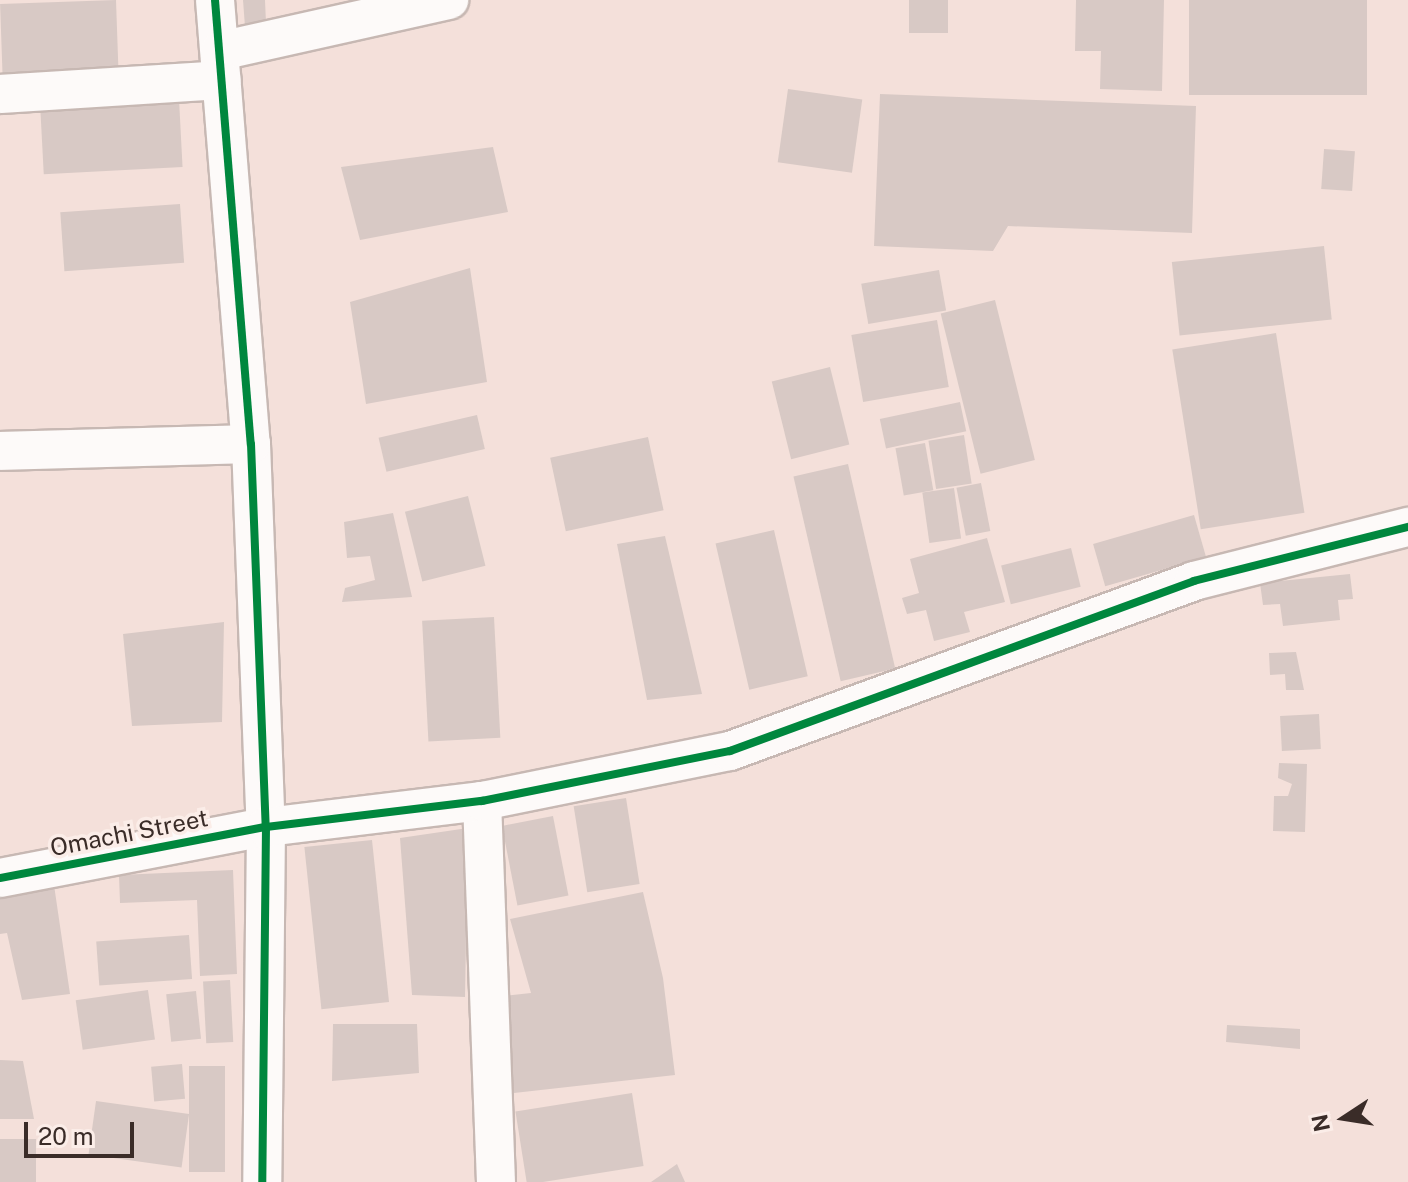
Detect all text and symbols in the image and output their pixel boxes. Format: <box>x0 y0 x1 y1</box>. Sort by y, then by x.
street label: Omachi Street <box>48 804 210 862</box>
north arrow <box>1304 1078 1384 1158</box>
scale bar <box>28 1106 138 1156</box>
text: N <box>1306 1112 1335 1134</box>
text: 20 m <box>38 1122 94 1150</box>

